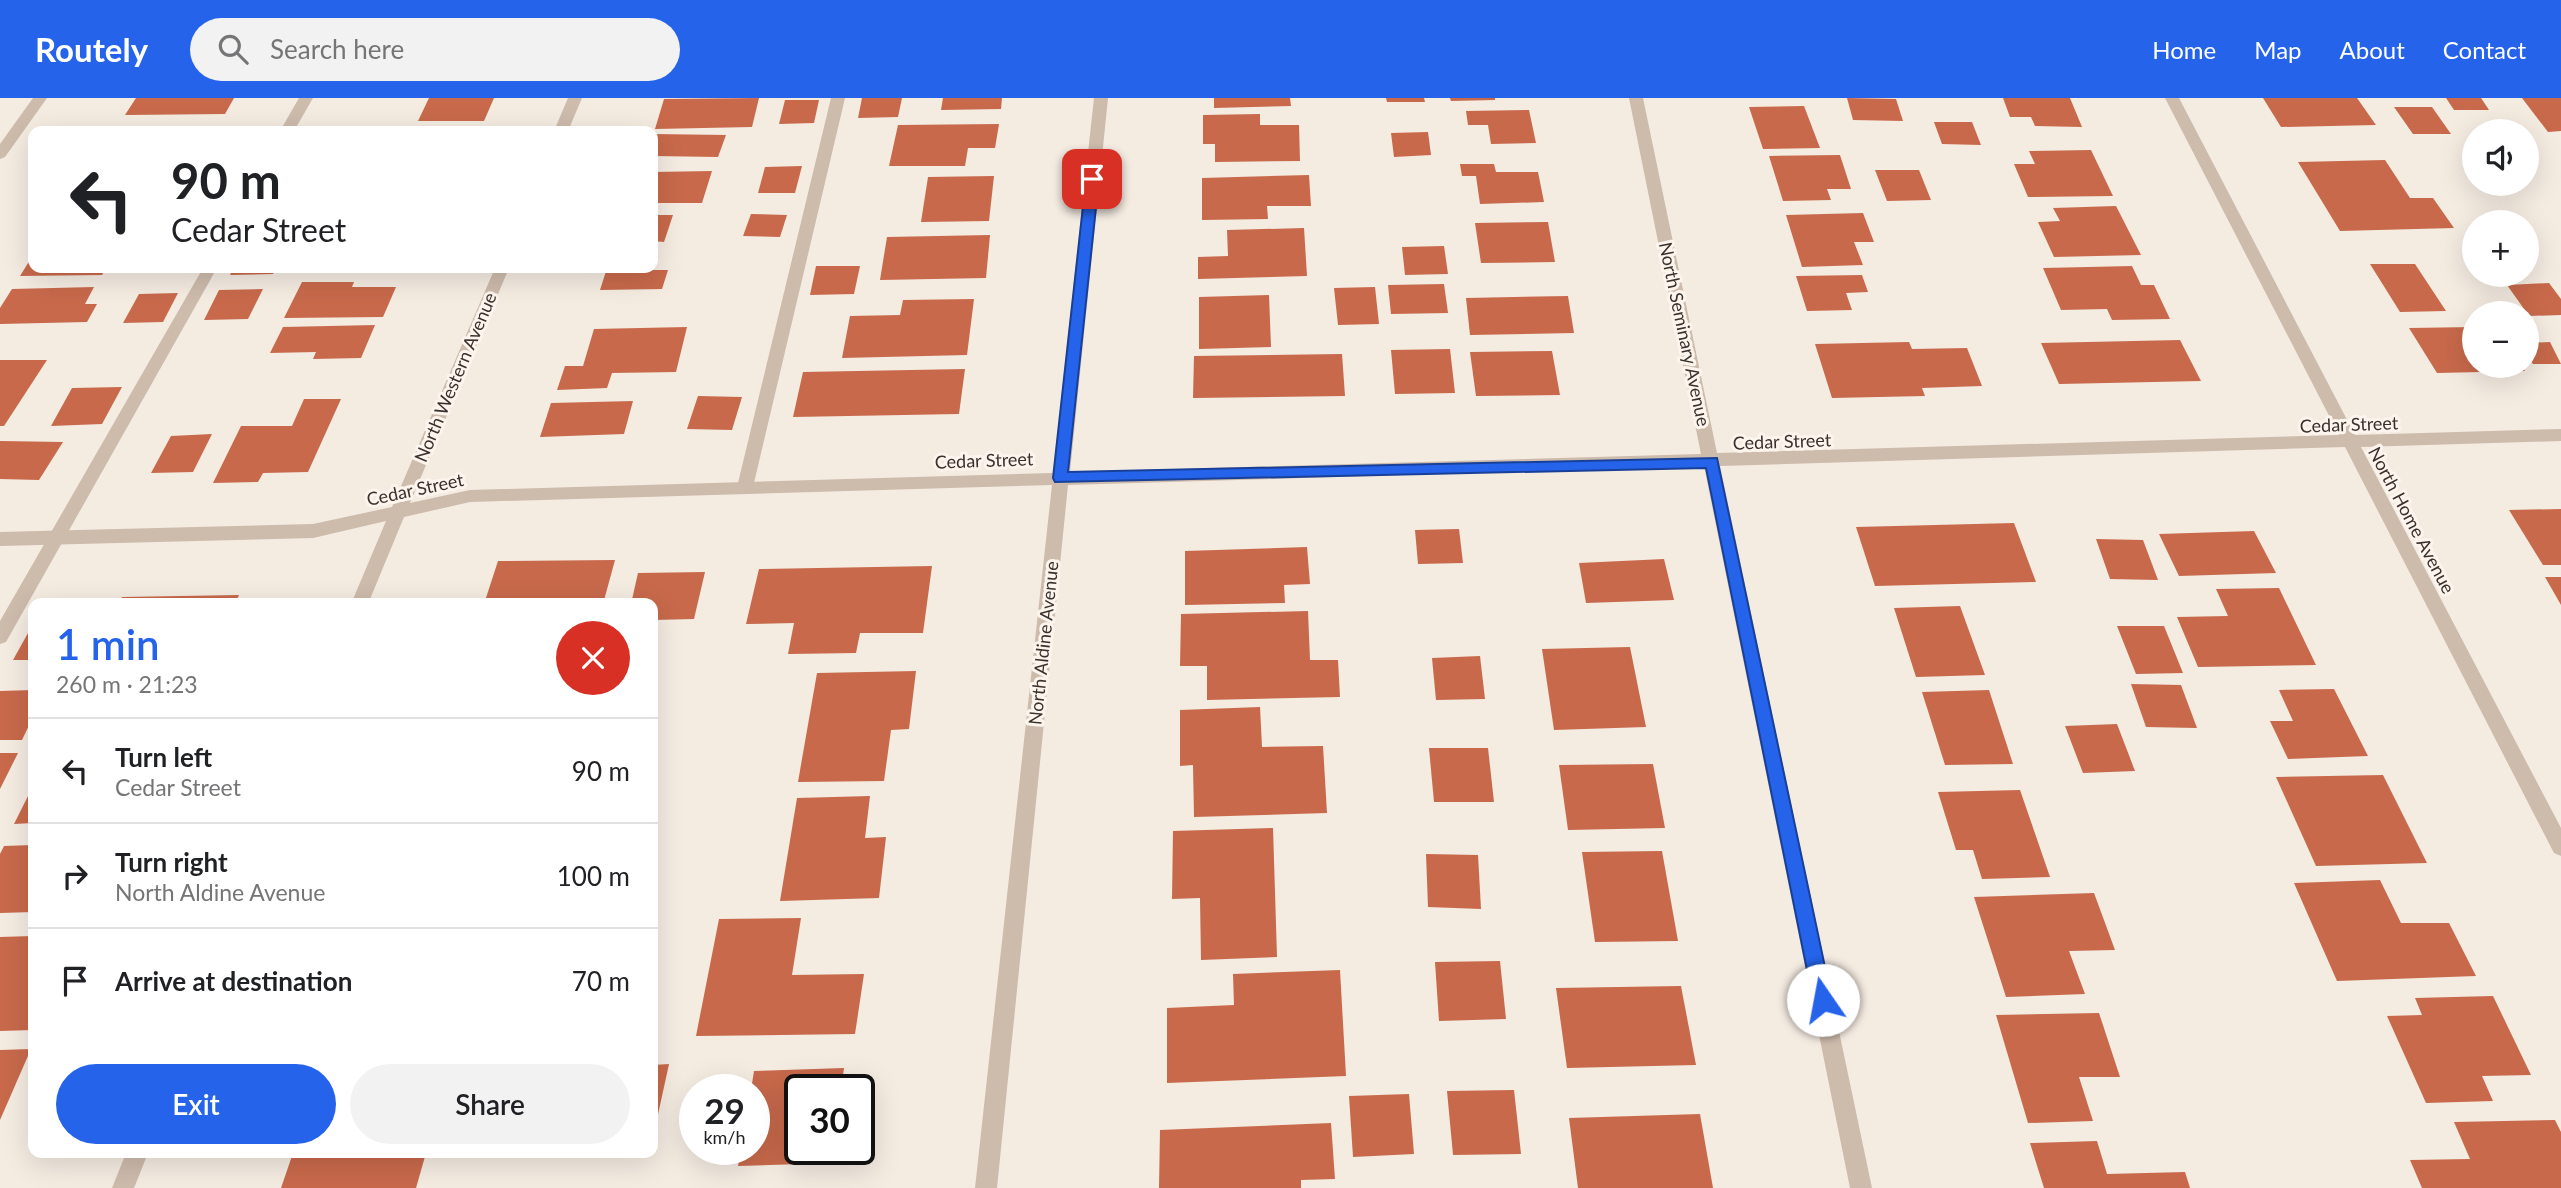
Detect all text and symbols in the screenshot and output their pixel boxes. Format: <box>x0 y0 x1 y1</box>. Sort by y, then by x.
search box <box>190 18 680 81</box>
text: Routely <box>35 29 148 69</box>
icon: search <box>214 30 252 68</box>
text: Search here <box>270 33 404 65</box>
text: Home <box>2152 35 2216 64</box>
text: Map <box>2254 35 2302 64</box>
text: About <box>2340 35 2405 64</box>
text: Contact <box>2443 35 2526 64</box>
map controls <box>2462 119 2539 378</box>
button: sound <box>2462 119 2539 196</box>
pin <box>1062 149 1122 209</box>
text: 90 m <box>171 151 281 209</box>
icon: left <box>56 154 147 245</box>
icon: arrive <box>1073 160 1111 198</box>
text: Cedar Street <box>171 210 346 249</box>
button: + <box>2462 210 2539 287</box>
street label: North Seminary Avenue <box>1655 240 1715 428</box>
street label: North Western Avenue <box>409 289 501 465</box>
button: − <box>2462 301 2539 378</box>
street label: Cedar Street <box>2299 411 2399 437</box>
street label: Cedar Street <box>1732 428 1832 454</box>
street label: North Home Avenue <box>2364 443 2460 597</box>
street label: Cedar Street <box>934 447 1034 473</box>
street label: Cedar Street <box>365 468 466 510</box>
street label: North Aldine Avenue <box>1023 560 1063 726</box>
text: 1 min <box>56 619 160 669</box>
button: close <box>556 621 630 695</box>
text: 260 m · 21:23 <box>56 670 198 698</box>
text: Turn left <box>115 741 212 773</box>
icon: left <box>56 752 94 790</box>
text: 90 m <box>572 755 630 787</box>
text: Cedar Street <box>115 773 241 801</box>
text: Turn right <box>115 846 228 878</box>
icon: right <box>56 857 94 895</box>
text: 100 m <box>557 860 630 892</box>
text: North Aldine Avenue <box>115 878 325 906</box>
icon: arrive <box>56 962 94 1000</box>
position arrow <box>1786 963 1860 1037</box>
text: Arrive at destination <box>115 965 352 997</box>
text: 70 m <box>572 965 630 997</box>
button: Exit <box>56 1064 336 1144</box>
button: Share <box>350 1064 630 1144</box>
speed limit sign: 30 <box>784 1074 875 1165</box>
text: 29 <box>704 1089 745 1131</box>
text: km/h <box>703 1126 746 1148</box>

